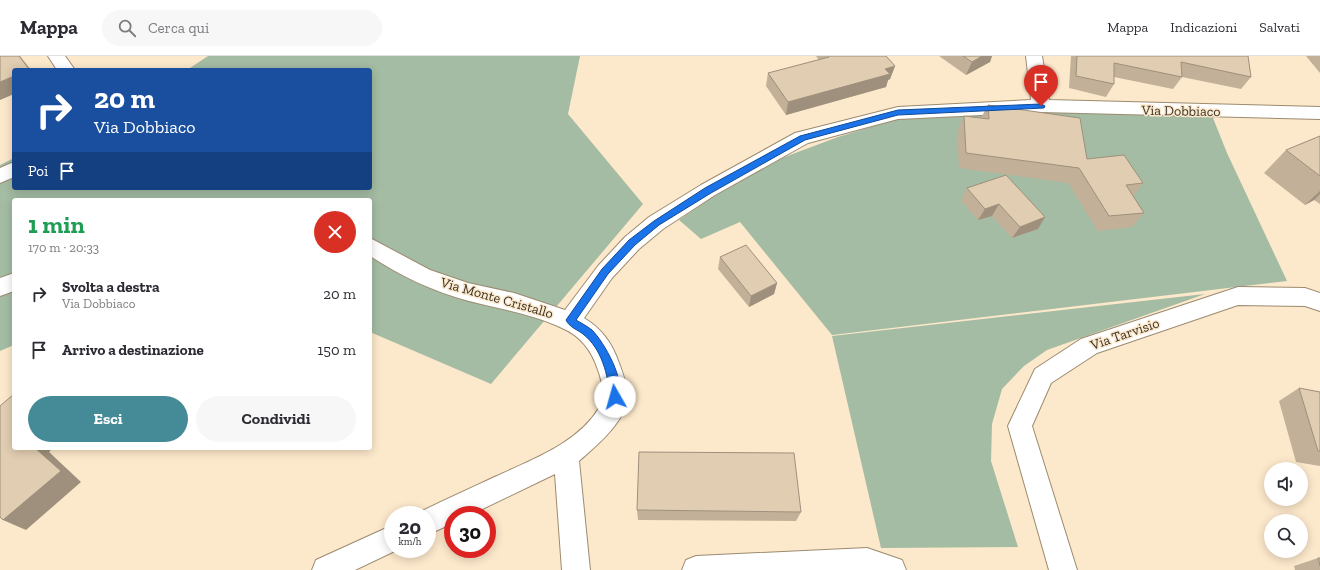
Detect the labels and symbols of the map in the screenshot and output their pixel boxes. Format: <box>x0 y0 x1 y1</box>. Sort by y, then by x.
pin <box>1024 65 1058 106</box>
street label: Via Dobbiaco <box>1140 102 1221 120</box>
street label: Via Monte Cristallo <box>438 274 555 322</box>
street label: Via Tarvisio <box>1087 314 1162 354</box>
position arrow <box>594 376 636 418</box>
speed limit sign: 30 <box>444 506 496 558</box>

